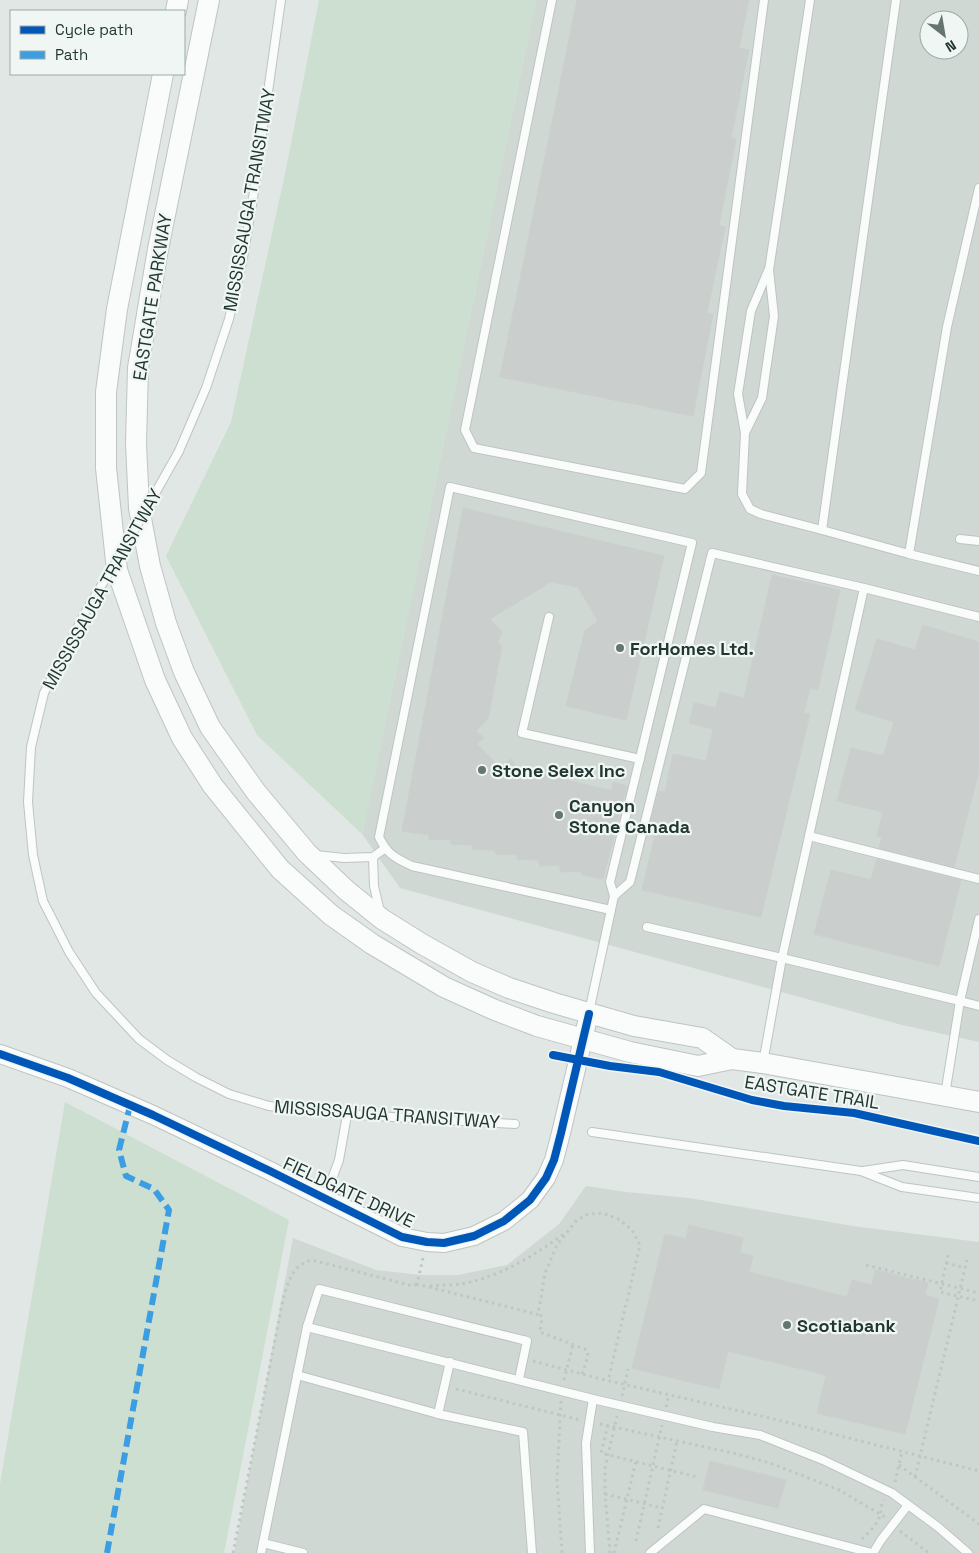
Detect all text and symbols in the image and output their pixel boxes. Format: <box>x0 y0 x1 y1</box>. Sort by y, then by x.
legend <box>10 10 185 75</box>
north arrow <box>919 10 969 60</box>
text: Cycle path <box>55 20 133 39</box>
text: N <box>942 36 959 56</box>
text: Path <box>55 45 88 64</box>
street label: MISSISSAUGA TRANSITWAY <box>218 87 280 313</box>
street label: EASTGATE PARKWAY <box>127 212 177 382</box>
street label: MISSISSAUGA TRANSITWAY <box>37 485 167 693</box>
place label: ForHomes Ltd. <box>630 637 754 660</box>
marker: ForHomes Ltd. <box>614 642 626 654</box>
place label: Stone Selex Inc <box>492 759 625 782</box>
marker: Stone Selex Inc <box>476 764 488 776</box>
place label: Canyon Stone Canada <box>569 794 691 838</box>
marker: Canyon Stone Canada <box>553 809 565 821</box>
street label: EASTGATE TRAIL <box>743 1070 881 1114</box>
street label: MISSISSAUGA TRANSITWAY <box>273 1095 501 1133</box>
street label: FIELDGATE DRIVE <box>280 1152 418 1232</box>
place label: Scotiabank <box>797 1314 896 1337</box>
marker: Scotiabank <box>781 1319 793 1331</box>

